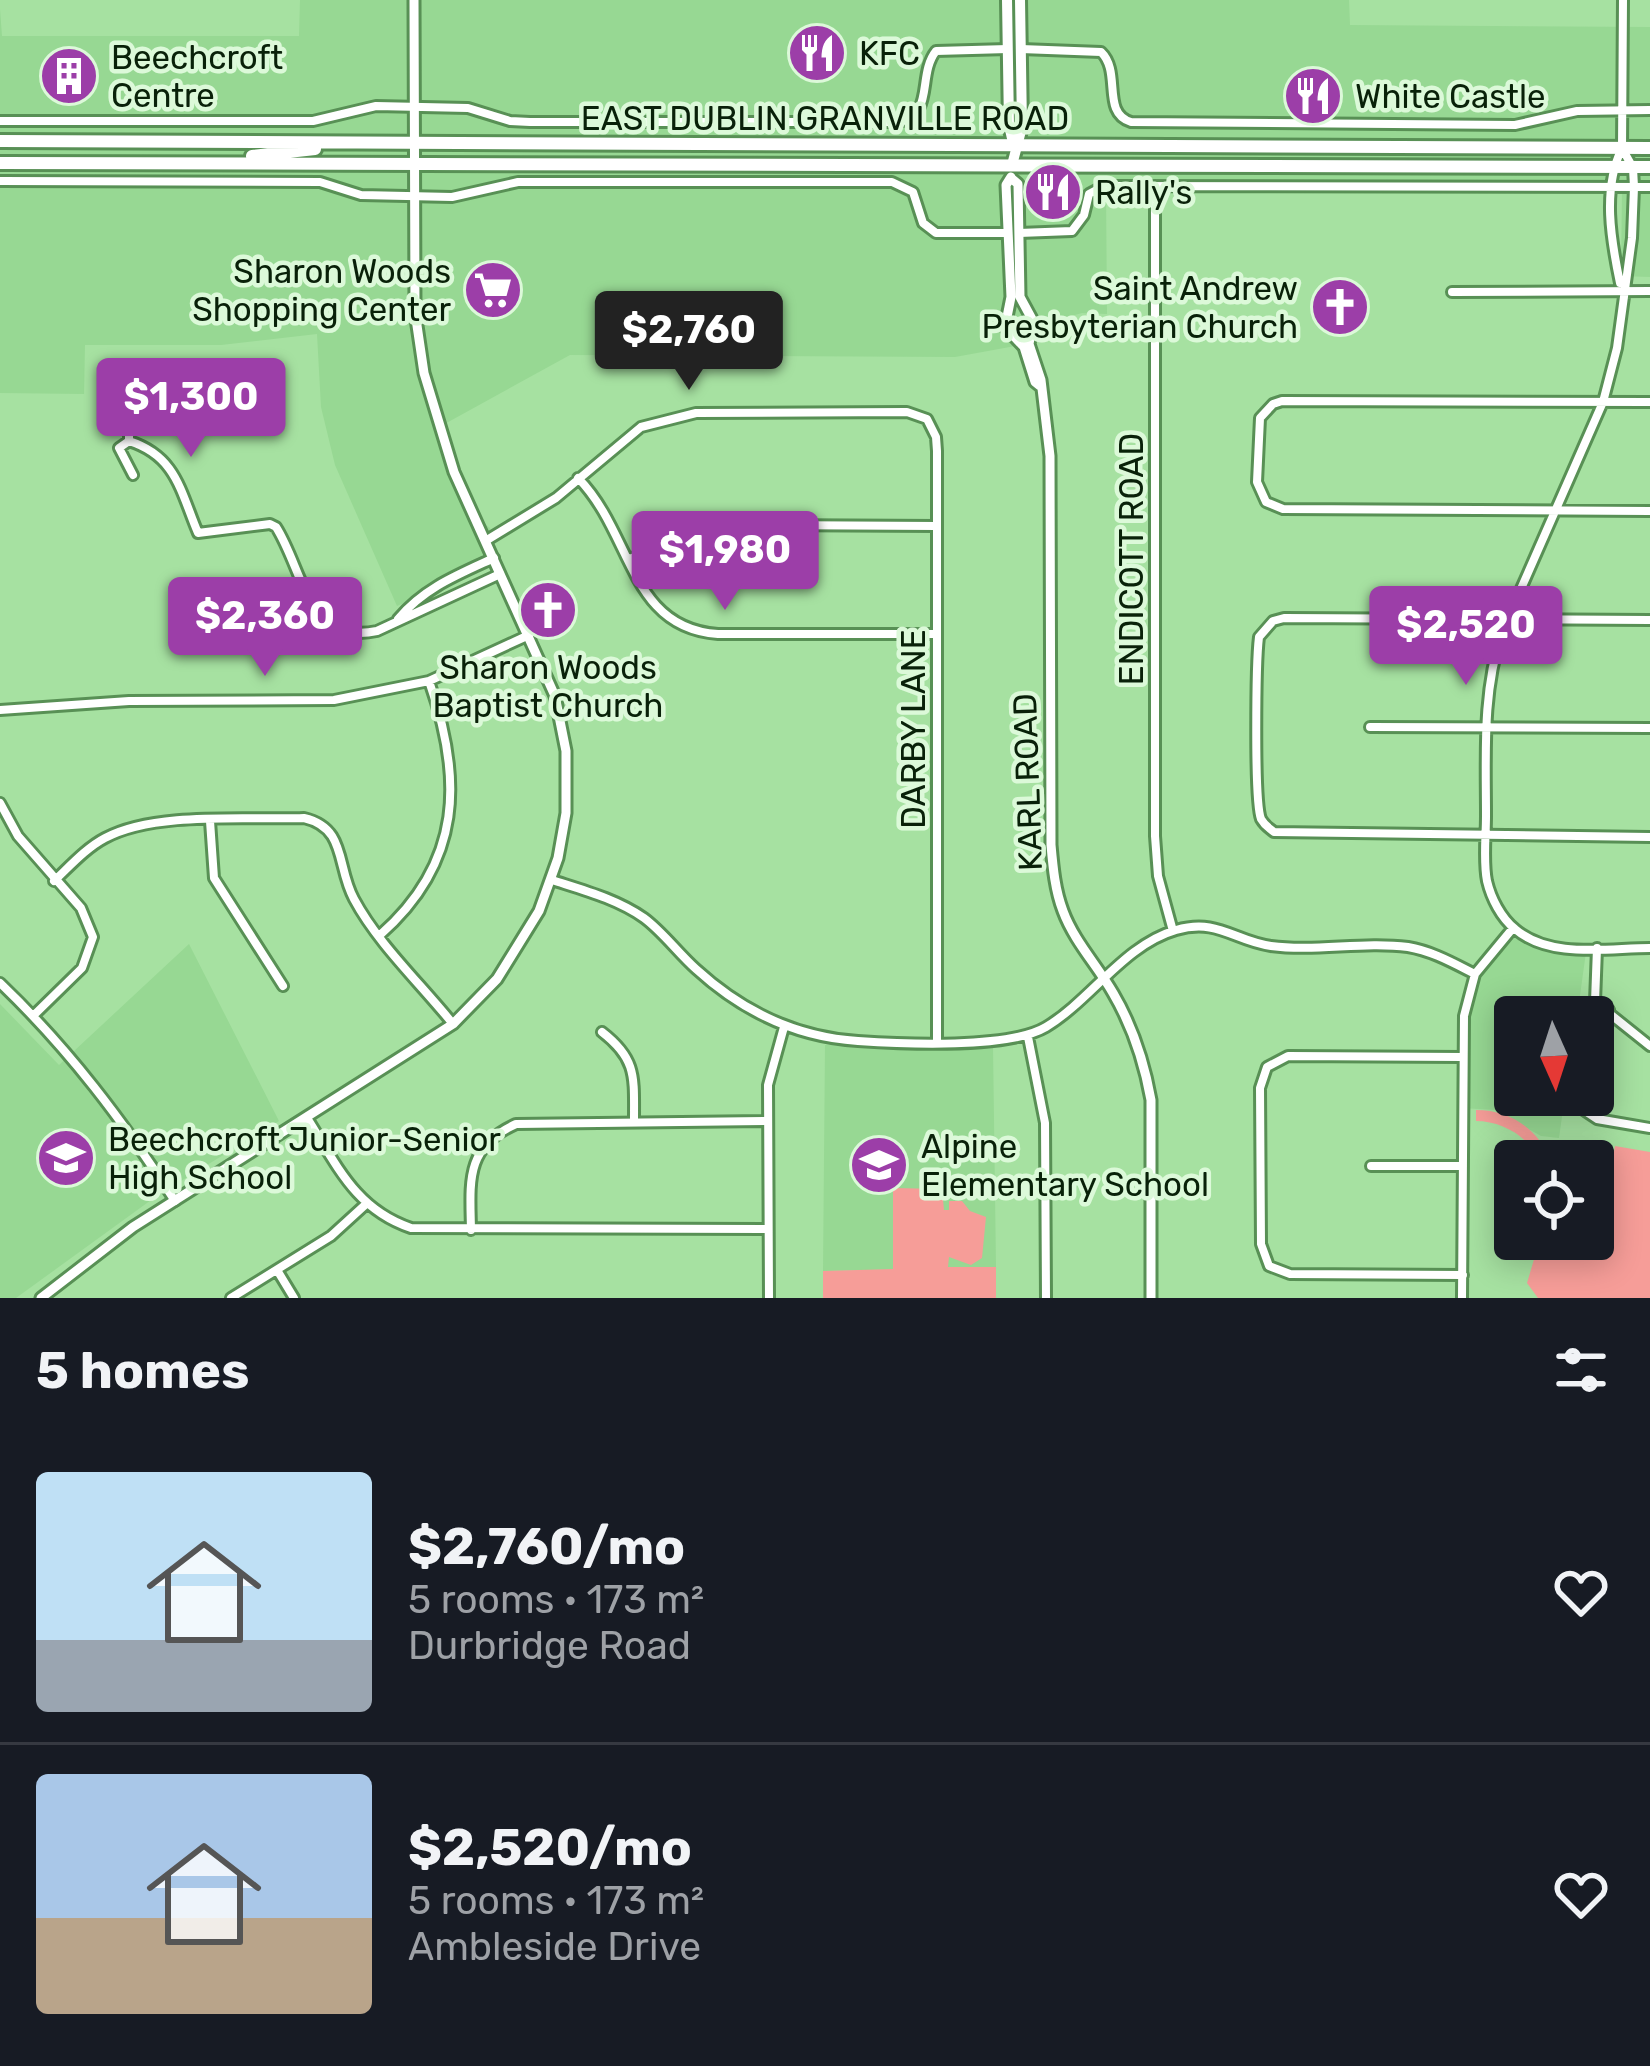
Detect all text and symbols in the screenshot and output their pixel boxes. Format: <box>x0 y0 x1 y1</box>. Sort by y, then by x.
restaurant icon: KFC <box>786 22 848 84</box>
place label: KFC <box>859 34 920 73</box>
place label: Beechcroft Centre <box>111 38 283 115</box>
building icon: Beechcroft Centre <box>38 45 100 107</box>
restaurant icon: White Castle <box>1282 65 1344 127</box>
place label: White Castle <box>1355 77 1545 116</box>
street label: EAST DUBLIN GRANVILLE ROAD <box>581 99 1069 138</box>
restaurant icon: Rally's <box>1022 161 1084 223</box>
place label: Rally's <box>1095 173 1192 212</box>
place label: Sharon Woods Shopping Center <box>192 252 451 329</box>
supermarket icon: Sharon Woods Shopping Center <box>462 259 524 321</box>
place label: Saint Andrew Presbyterian Church <box>981 269 1298 346</box>
church icon: Saint Andrew Presbyterian Church <box>1309 276 1371 338</box>
pin: $2,760 <box>591 291 787 393</box>
text: $2,760 <box>622 307 756 353</box>
pin: $1,300 <box>93 358 289 460</box>
text: $1,300 <box>123 374 259 420</box>
street label: ENDICOTT ROAD <box>1112 433 1151 685</box>
pin: $1,980 <box>627 511 823 613</box>
text: $1,980 <box>659 527 791 573</box>
pin: $2,360 <box>167 577 363 679</box>
church icon: Sharon Woods Baptist Church <box>517 579 579 641</box>
pin: $2,520 <box>1368 586 1564 688</box>
text: $2,360 <box>195 593 335 639</box>
text: $2,520 <box>1396 602 1536 648</box>
street label: DARBY LANE <box>894 629 933 829</box>
place label: Sharon Woods Baptist Church <box>433 648 663 725</box>
street label: KARL ROAD <box>1005 692 1050 871</box>
north arrow <box>1494 996 1614 1116</box>
map controls <box>1494 996 1614 1260</box>
place label: Beechcroft Junior-Senior High School <box>108 1120 501 1197</box>
school or university icon: Beechcroft Junior-Senior High School <box>35 1127 97 1189</box>
place label: Alpine Elementary School <box>921 1127 1209 1204</box>
school or university icon: Alpine Elementary School <box>848 1134 910 1196</box>
button: locate <box>1494 1140 1614 1260</box>
icon: filters <box>1548 1337 1614 1403</box>
text: 5 homes <box>36 1340 249 1401</box>
text: $2,760/mo <box>408 1516 685 1577</box>
icon: home <box>132 1520 276 1664</box>
icon: heart <box>1548 1559 1614 1625</box>
text: 5 rooms · 173 m² <box>408 1577 704 1623</box>
text: Durbridge Road <box>408 1623 691 1669</box>
text: $2,520/mo <box>408 1817 692 1878</box>
icon: home <box>132 1822 276 1966</box>
icon: heart <box>1548 1861 1614 1927</box>
text: 5 rooms · 173 m² <box>408 1878 704 1924</box>
text: Ambleside Drive <box>408 1924 701 1970</box>

